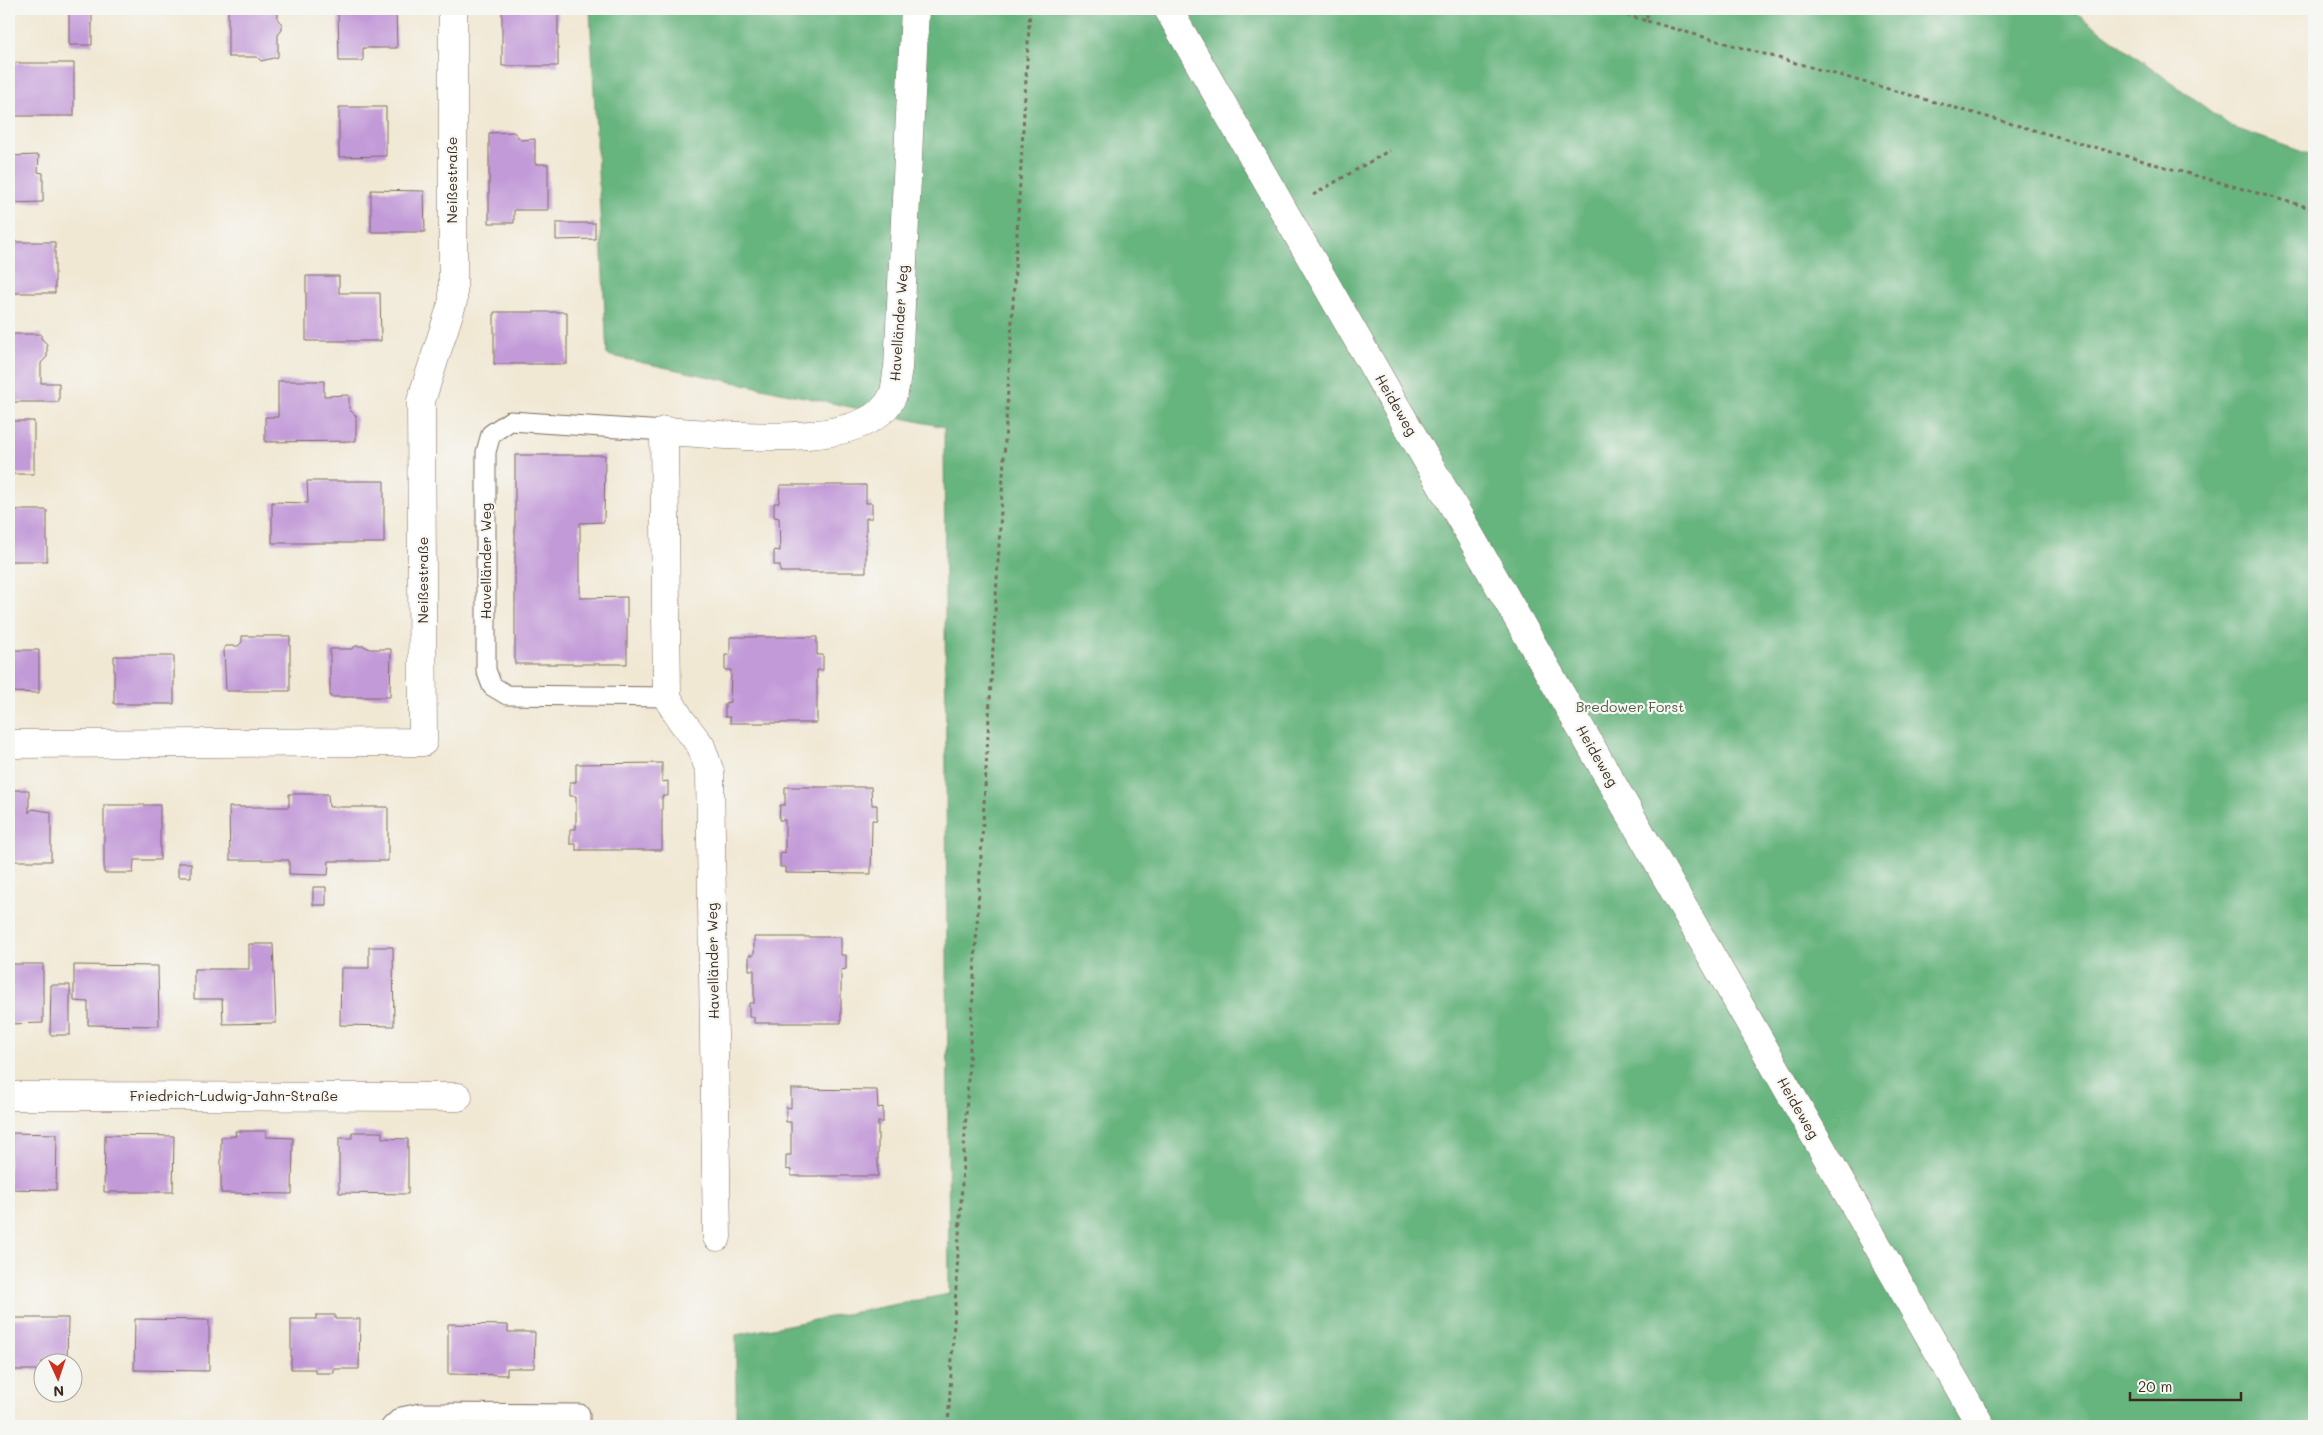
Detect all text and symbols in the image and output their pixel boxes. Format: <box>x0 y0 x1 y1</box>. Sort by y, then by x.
street label: Neißestraße <box>442 136 461 224</box>
street label: Havelländer Weg <box>885 264 912 382</box>
street label: Heideweg <box>1371 371 1422 439</box>
street label: Havelländer Weg <box>476 503 495 619</box>
street label: Neißestraße <box>413 536 432 624</box>
park label: Bredower Forst <box>1576 697 1684 716</box>
street label: Heideweg <box>1572 722 1623 790</box>
street label: Havelländer Weg <box>702 903 723 1019</box>
street label: Heideweg <box>1773 1074 1824 1142</box>
street label: Friedrich-Ludwig-Jahn-Straße <box>130 1086 338 1105</box>
north arrow <box>32 1352 82 1402</box>
scale bar <box>2130 1370 2242 1402</box>
text: 20 m <box>2138 1376 2172 1396</box>
text: N <box>53 1382 65 1401</box>

